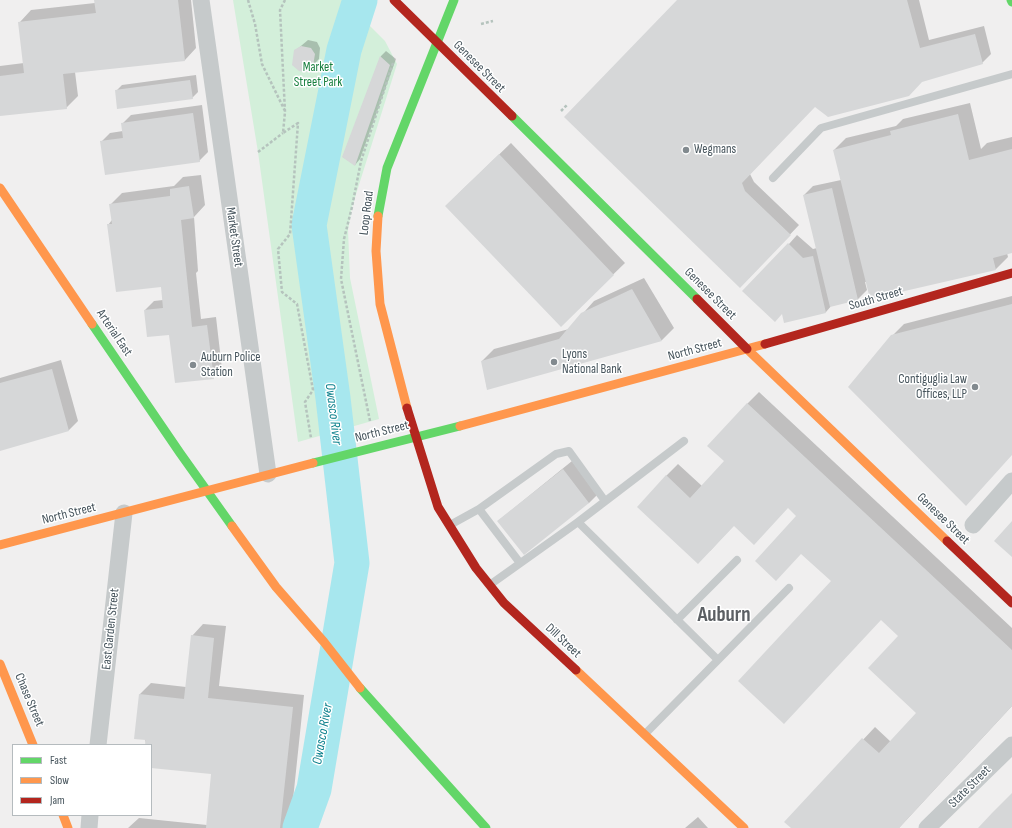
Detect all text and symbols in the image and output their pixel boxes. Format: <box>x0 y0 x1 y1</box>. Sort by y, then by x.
street label: Genesee Street <box>450 38 508 96</box>
park label: Market Street Park <box>294 60 342 91</box>
place label: Wegmans <box>694 142 736 158</box>
marker: Wegmans <box>681 145 691 155</box>
street label: Loop Road <box>357 190 377 236</box>
street label: Market Street <box>222 206 246 268</box>
street label: Genesee Street <box>681 265 739 323</box>
street label: South Street <box>847 284 905 314</box>
street label: Arterial East <box>93 307 135 359</box>
street label: North Street <box>666 335 724 365</box>
place label: Lyons National Bank <box>562 347 622 378</box>
place label: Auburn Police Station <box>201 350 261 381</box>
marker: Lyons National Bank <box>549 357 559 367</box>
marker: Auburn Police Station <box>188 360 198 370</box>
place label: Contiguglia Law Offices, LLP <box>898 372 967 403</box>
water label: Owasco River <box>321 382 345 446</box>
marker: Contiguglia Law Offices, LLP <box>970 382 980 392</box>
street label: North Street <box>353 418 411 446</box>
street label: Genesee Street <box>913 490 973 548</box>
street label: North Street <box>40 500 98 528</box>
street label: East Garden Street <box>99 588 123 670</box>
district label: Auburn <box>697 603 751 629</box>
street label: Dill Street <box>542 621 584 661</box>
street label: Chase Street <box>11 671 47 729</box>
water label: Owasco River <box>309 702 337 766</box>
legend <box>12 744 152 816</box>
text: Fast <box>50 753 67 768</box>
street label: State Street <box>946 763 994 811</box>
text: Slow <box>50 773 69 788</box>
text: Jam <box>50 793 65 808</box>

